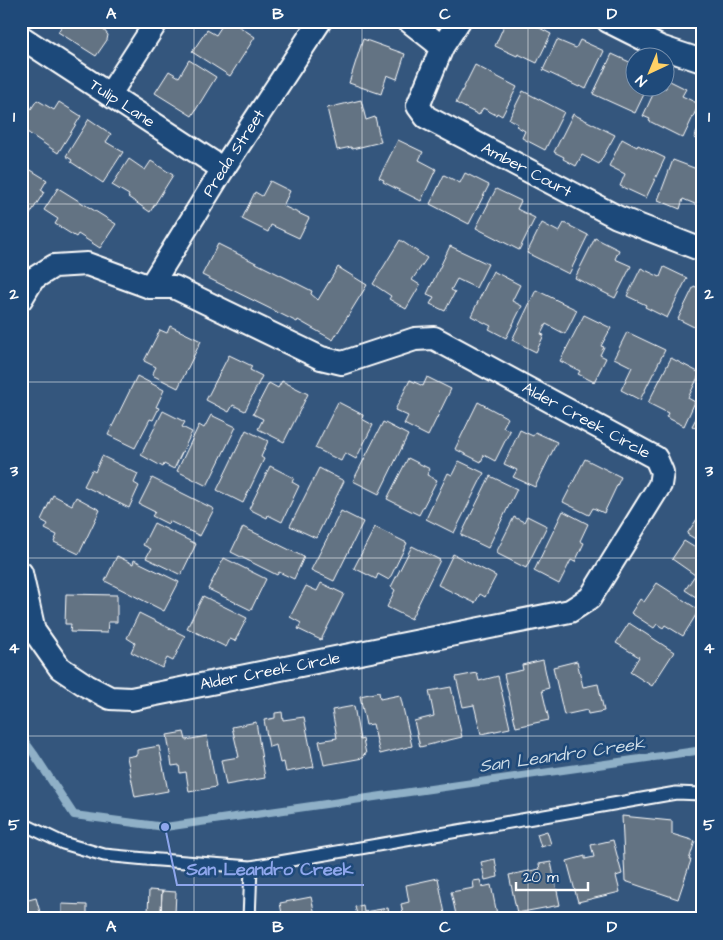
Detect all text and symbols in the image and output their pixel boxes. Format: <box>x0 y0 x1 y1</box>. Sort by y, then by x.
text: A <box>106 3 117 25</box>
text: B <box>272 3 284 25</box>
text: C <box>439 3 451 25</box>
text: D <box>607 3 618 25</box>
north arrow <box>626 48 676 98</box>
text: N <box>631 70 652 91</box>
street label: Tulip Lane <box>85 74 160 133</box>
street label: Preda Street <box>198 105 270 201</box>
text: 1 <box>13 106 16 128</box>
text: 1 <box>708 106 711 128</box>
street label: Amber Court <box>478 137 576 203</box>
text: 2 <box>8 283 19 305</box>
text: 2 <box>703 283 714 305</box>
street label: Alder Creek Circle <box>518 377 655 464</box>
text: 3 <box>9 460 19 482</box>
text: 3 <box>704 460 714 482</box>
text: 4 <box>9 637 20 659</box>
text: 4 <box>704 637 715 659</box>
street label: Alder Creek Circle <box>198 647 342 695</box>
water label: San Leandro Creek <box>478 731 647 779</box>
text: 5 <box>8 814 20 836</box>
text: 5 <box>703 814 715 836</box>
callout: San Leandro Creek <box>177 852 364 885</box>
text: San Leandro Creek <box>186 857 354 882</box>
scale bar <box>516 860 588 892</box>
text: 20 m <box>523 867 559 888</box>
text: A <box>106 916 117 938</box>
text: B <box>272 916 284 938</box>
text: C <box>439 916 451 938</box>
text: D <box>607 916 618 938</box>

